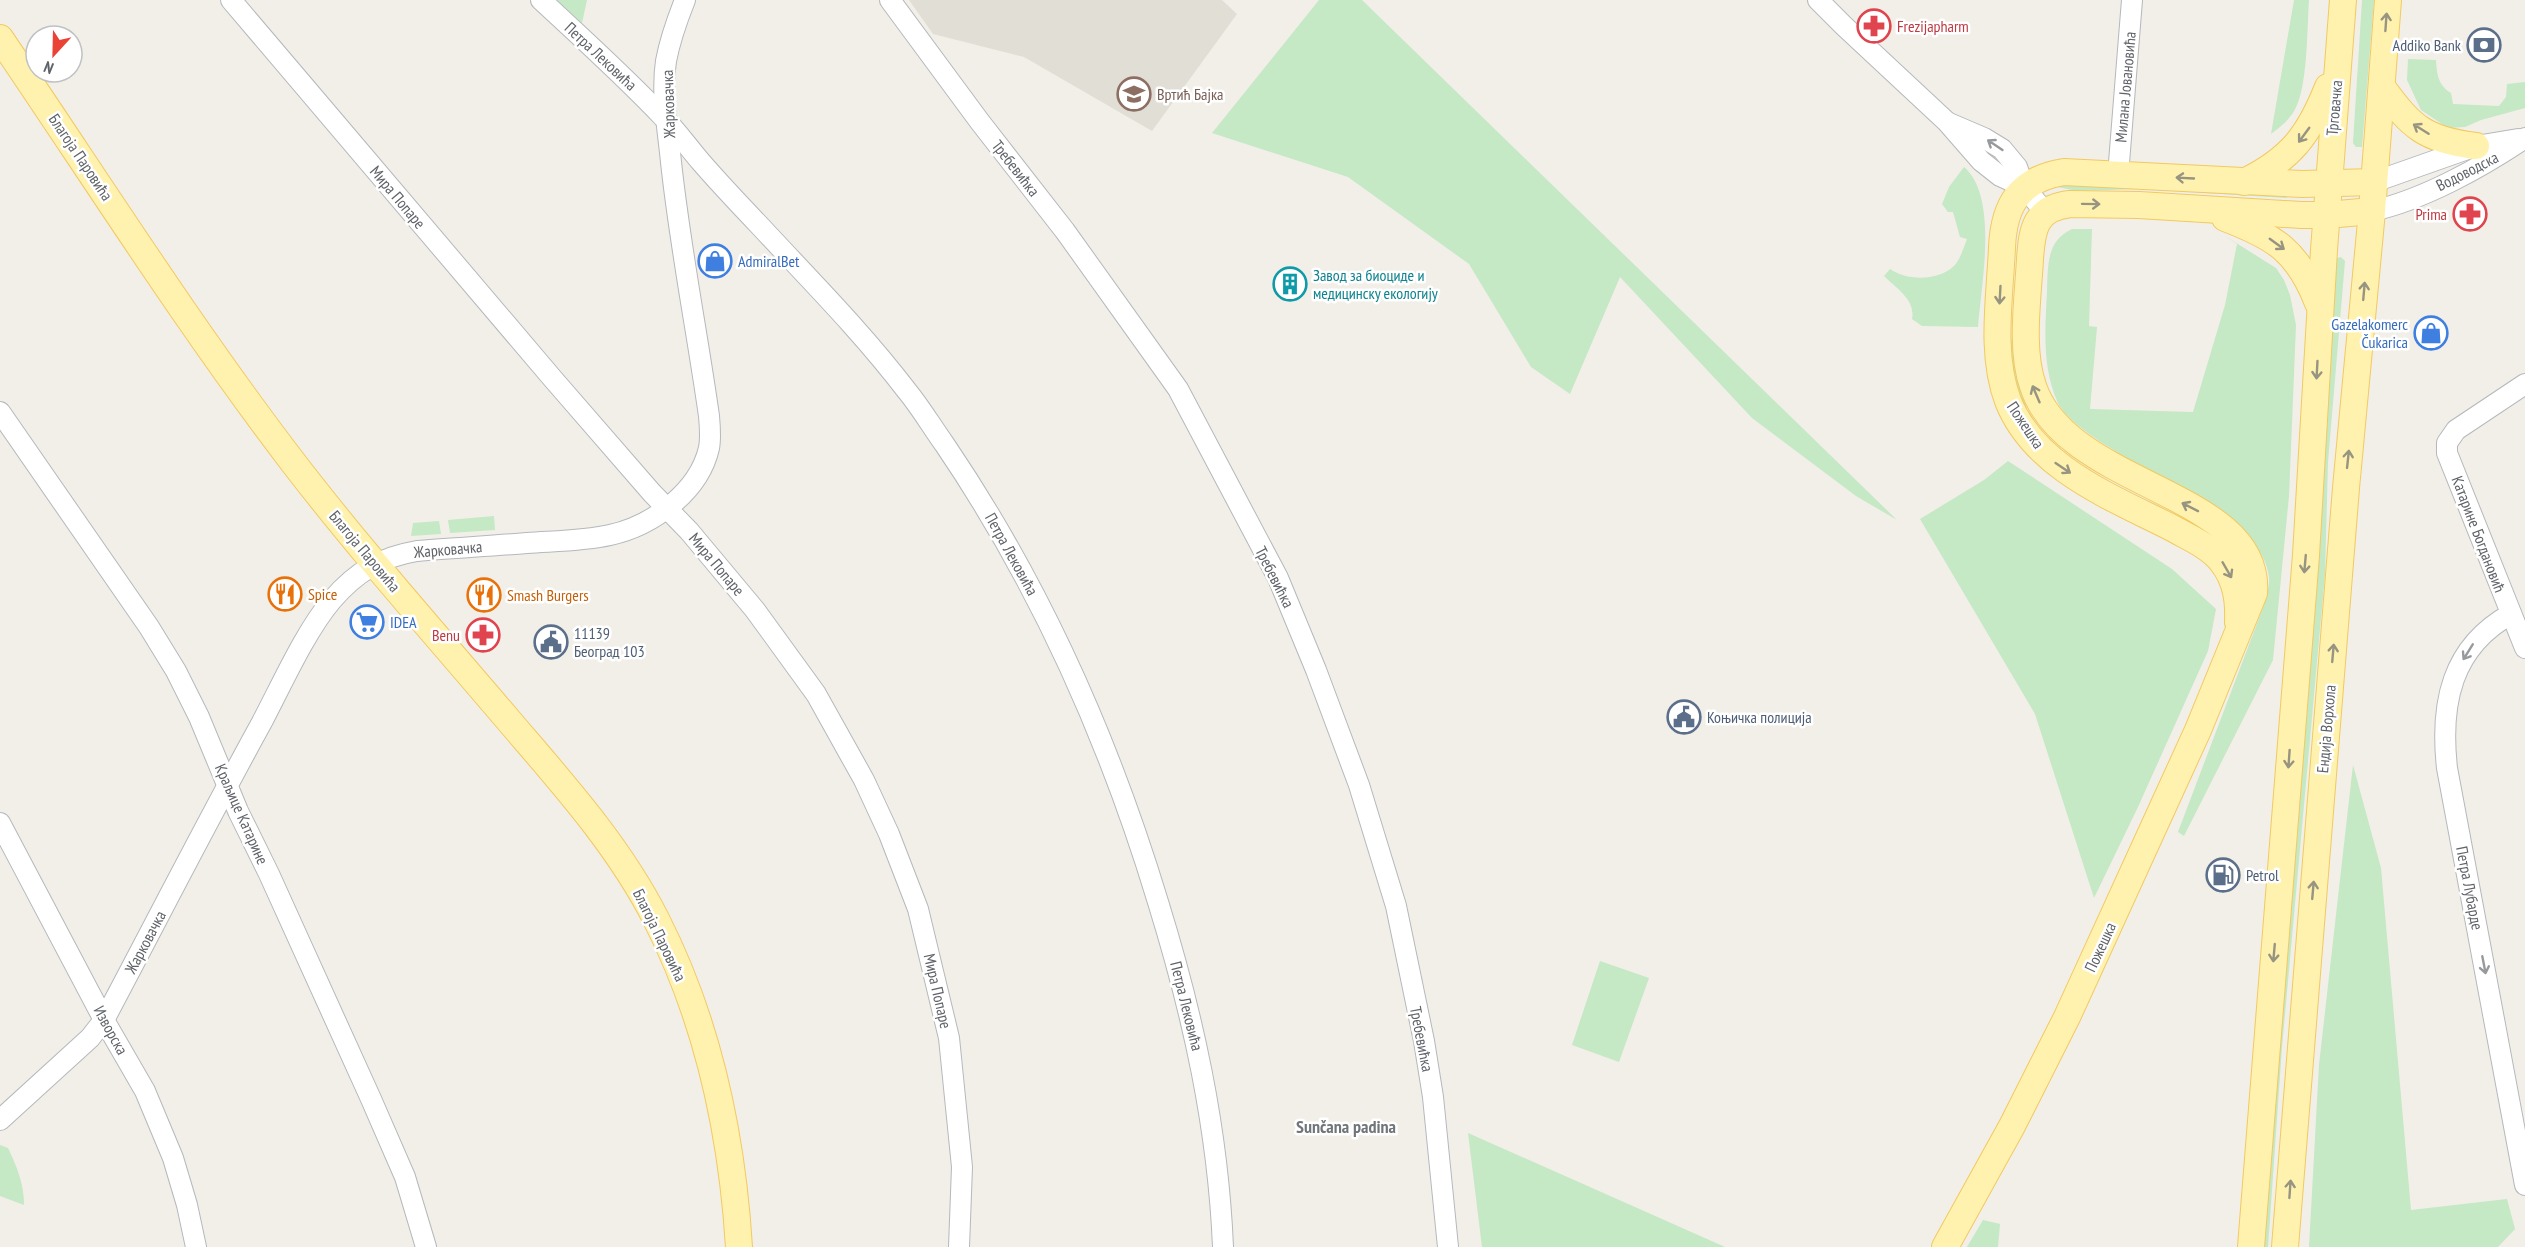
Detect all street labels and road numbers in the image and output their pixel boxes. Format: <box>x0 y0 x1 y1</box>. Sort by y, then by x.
street label: Петра Лековића <box>561 17 641 95</box>
street label: Милана Јовановића <box>2110 31 2140 143</box>
street label: Жарковачка <box>657 69 679 140</box>
street label: Трговачка <box>2322 79 2346 137</box>
street label: Благоја Паровића <box>45 110 117 204</box>
street label: Требевићка <box>988 136 1044 200</box>
street label: Водоводска <box>2433 147 2501 195</box>
street label: Мира Попаре <box>366 161 430 233</box>
street label: Пожешка <box>2003 398 2049 452</box>
street label: Катарине Богдановић <box>2448 473 2510 595</box>
street label: Благоја Паровића <box>325 506 405 596</box>
street label: Петра Лековића <box>981 509 1043 599</box>
street label: Мира Попаре <box>685 528 749 600</box>
street label: Жарковачка <box>412 536 483 562</box>
street label: Требевићка <box>1251 543 1299 611</box>
street label: Ендија Ворхола <box>2312 684 2340 774</box>
street label: Краљице Катарине <box>211 761 273 867</box>
street label: Петра Лубарде <box>2452 844 2488 932</box>
street label: Благоја Паровића <box>629 886 691 984</box>
street label: Жарковачка <box>120 907 170 978</box>
street label: Пожешка <box>2080 919 2120 975</box>
street label: Мира Попаре <box>920 952 956 1030</box>
street label: Петра Лековића <box>1166 959 1208 1053</box>
street label: Изворска <box>89 1002 133 1058</box>
street label: Требевићка <box>1406 1005 1438 1073</box>

